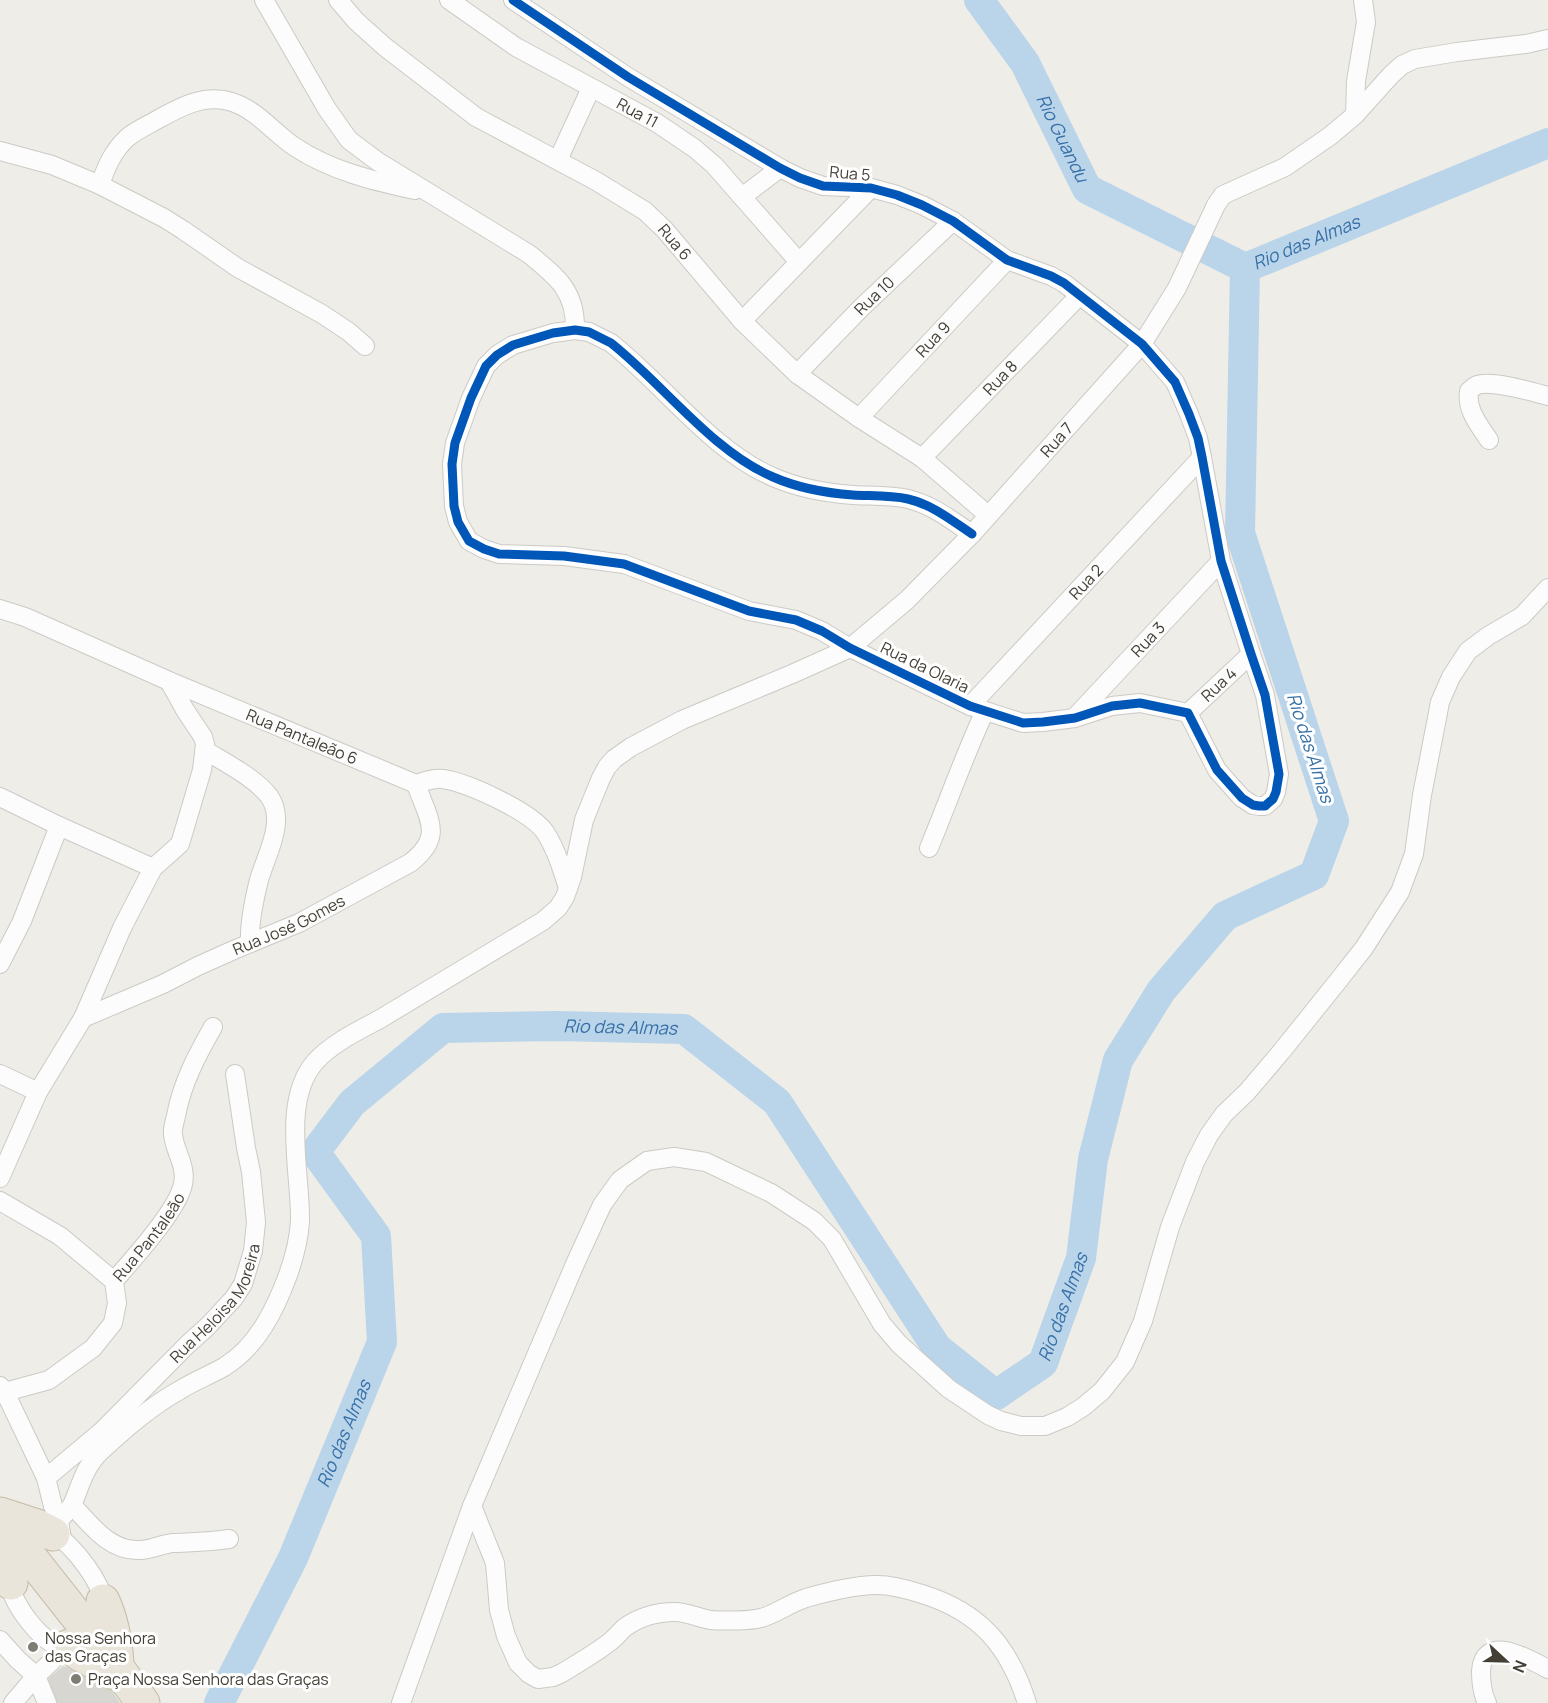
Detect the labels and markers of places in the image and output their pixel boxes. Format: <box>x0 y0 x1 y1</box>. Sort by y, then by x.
place label: Nossa Senhora das Graças <box>45 1627 156 1667</box>
marker: Nossa Senhora das Graças <box>26 1640 40 1654</box>
place label: Praça Nossa Senhora das Graças <box>88 1668 329 1690</box>
marker: Praça Nossa Senhora das Graças <box>69 1672 83 1686</box>

